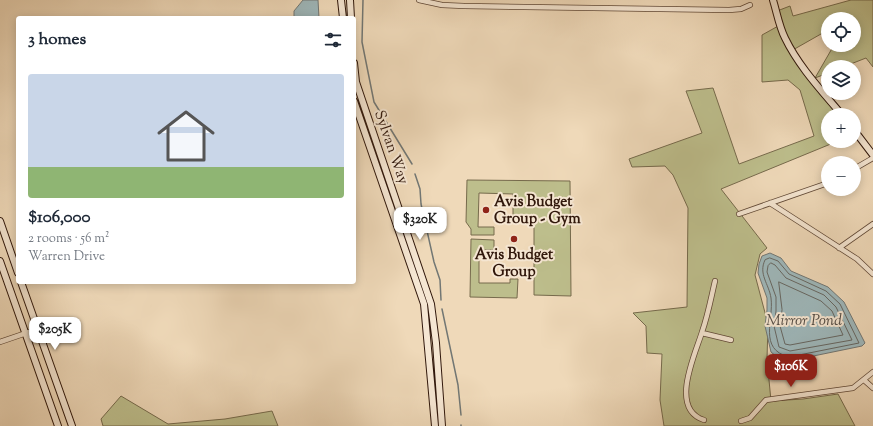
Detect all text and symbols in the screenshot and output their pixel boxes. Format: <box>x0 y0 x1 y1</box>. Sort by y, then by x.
map controls <box>821 12 861 196</box>
button: locate <box>821 12 861 52</box>
text: 3 homes <box>28 28 86 52</box>
icon: filters <box>322 29 344 51</box>
button: layers <box>821 60 861 100</box>
icon: home <box>150 100 222 172</box>
street label: Sylvan Way <box>368 108 413 188</box>
button: + <box>821 108 861 148</box>
button: − <box>821 156 861 196</box>
place label: Avis Budget Group - Gym <box>494 192 581 230</box>
marker: Avis Budget Group - Gym <box>481 205 491 215</box>
text: $106,000 <box>28 206 91 230</box>
pin: $320K <box>392 207 448 241</box>
text: $320K <box>403 211 437 229</box>
text: 2 rooms · 56 m² <box>28 230 109 248</box>
marker: Avis Budget Group <box>509 234 519 244</box>
place label: Avis Budget Group <box>475 245 554 283</box>
text: Warren Drive <box>28 248 105 266</box>
water label: Mirror Pond <box>766 310 842 333</box>
pin: $205K <box>27 317 83 351</box>
text: $205K <box>38 321 72 339</box>
pin: $106K <box>763 354 819 388</box>
text: $106K <box>774 358 808 376</box>

